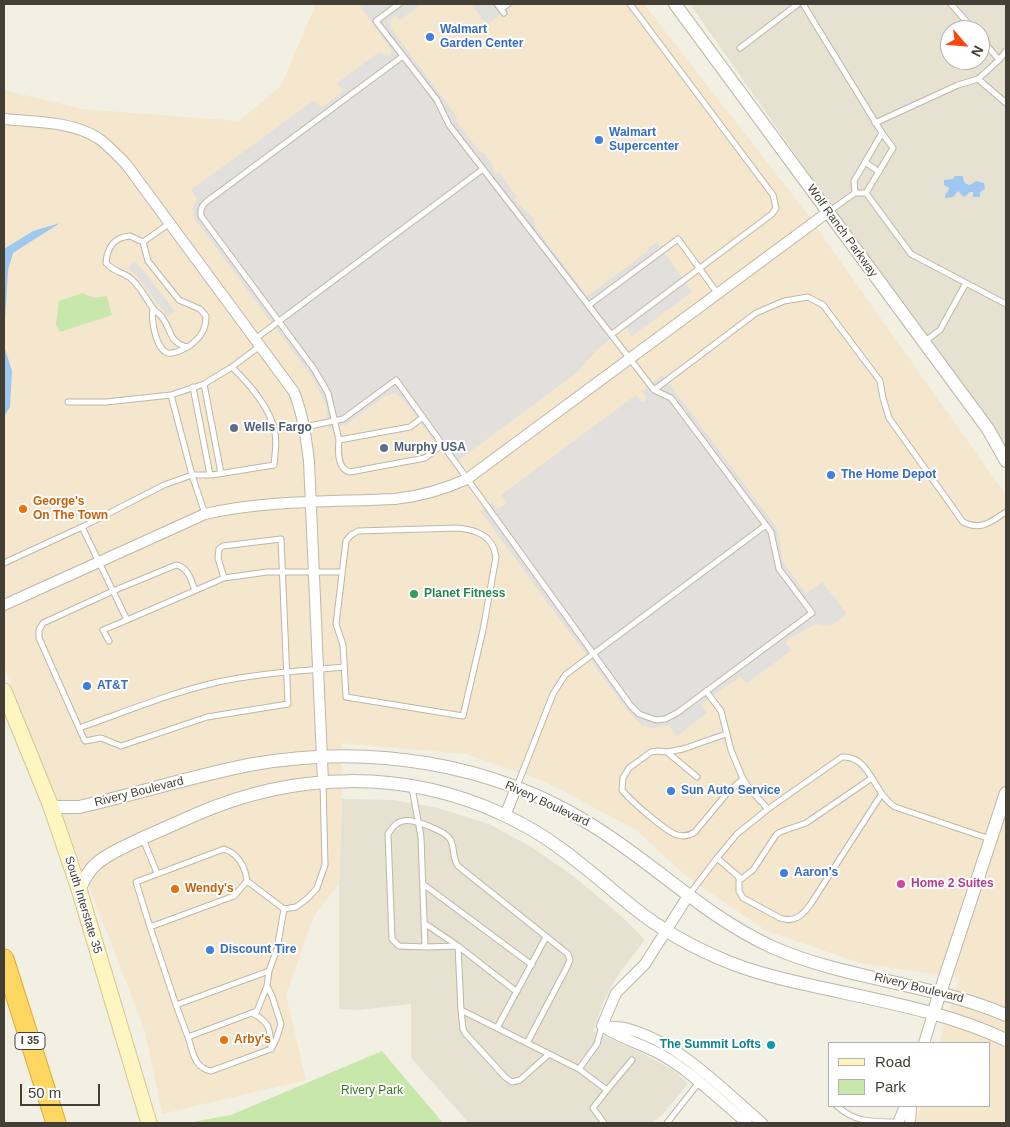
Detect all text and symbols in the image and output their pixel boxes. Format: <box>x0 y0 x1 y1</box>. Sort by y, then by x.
north arrow <box>940 20 990 70</box>
place label: Walmart Garden Center <box>440 23 523 51</box>
marker: Walmart Garden Center <box>424 31 436 43</box>
text: N <box>968 43 987 59</box>
place label: Walmart Supercenter <box>609 126 679 154</box>
marker: Walmart Supercenter <box>593 134 605 146</box>
street label: Wolf Ranch Parkway <box>804 182 880 280</box>
place label: Wells Fargo <box>244 421 312 435</box>
marker: Wells Fargo <box>228 422 240 434</box>
place label: Murphy USA <box>394 441 466 455</box>
marker: Murphy USA <box>378 442 390 454</box>
place label: The Home Depot <box>841 468 936 482</box>
marker: The Home Depot <box>825 469 837 481</box>
place label: George's On The Town <box>33 495 108 523</box>
marker: George's On The Town <box>17 503 29 515</box>
place label: Planet Fitness <box>424 587 505 601</box>
marker: Planet Fitness <box>408 588 420 600</box>
place label: AT&T <box>97 679 128 693</box>
marker: AT&T <box>81 680 93 692</box>
street label: Rivery Boulevard <box>93 774 185 810</box>
street label: Rivery Boulevard <box>503 778 591 830</box>
place label: Sun Auto Service <box>681 784 780 798</box>
marker: Sun Auto Service <box>665 785 677 797</box>
street label: South Interstate 35 <box>61 854 105 956</box>
place label: Aaron's <box>794 866 838 880</box>
marker: Aaron's <box>778 867 790 879</box>
place label: Home 2 Suites <box>911 877 994 891</box>
marker: Home 2 Suites <box>895 878 907 890</box>
place label: Wendy's <box>185 882 234 896</box>
marker: Wendy's <box>169 883 181 895</box>
place label: Discount Tire <box>220 943 296 957</box>
marker: Discount Tire <box>204 944 216 956</box>
street label: Rivery Boulevard <box>873 970 965 1006</box>
road number: I 35 <box>15 1032 45 1050</box>
place label: Arby's <box>234 1033 271 1047</box>
marker: Arby's <box>218 1034 230 1046</box>
place label: The Summit Lofts <box>660 1038 761 1052</box>
marker: The Summit Lofts <box>765 1039 777 1051</box>
legend <box>828 1042 990 1107</box>
text: Road <box>875 1053 911 1070</box>
scale bar <box>22 1074 102 1106</box>
text: Park <box>875 1078 906 1095</box>
text: 50 m <box>28 1084 61 1101</box>
park label: Rivery Park <box>341 1084 403 1098</box>

